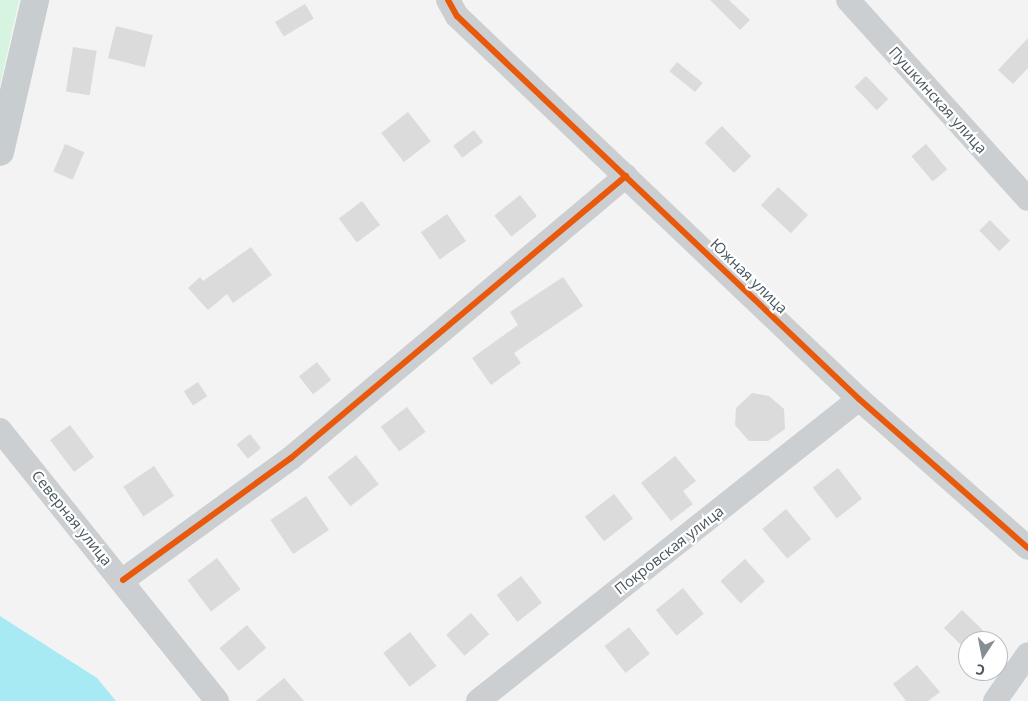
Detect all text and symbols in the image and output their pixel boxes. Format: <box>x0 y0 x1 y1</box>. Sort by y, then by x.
street label: Пушкинская улица <box>885 43 991 157</box>
street label: Южная улица <box>707 235 791 317</box>
street label: Северная улица <box>28 467 116 569</box>
street label: Покровская улица <box>611 502 727 598</box>
north arrow <box>958 631 1008 681</box>
text: С <box>974 660 986 680</box>

